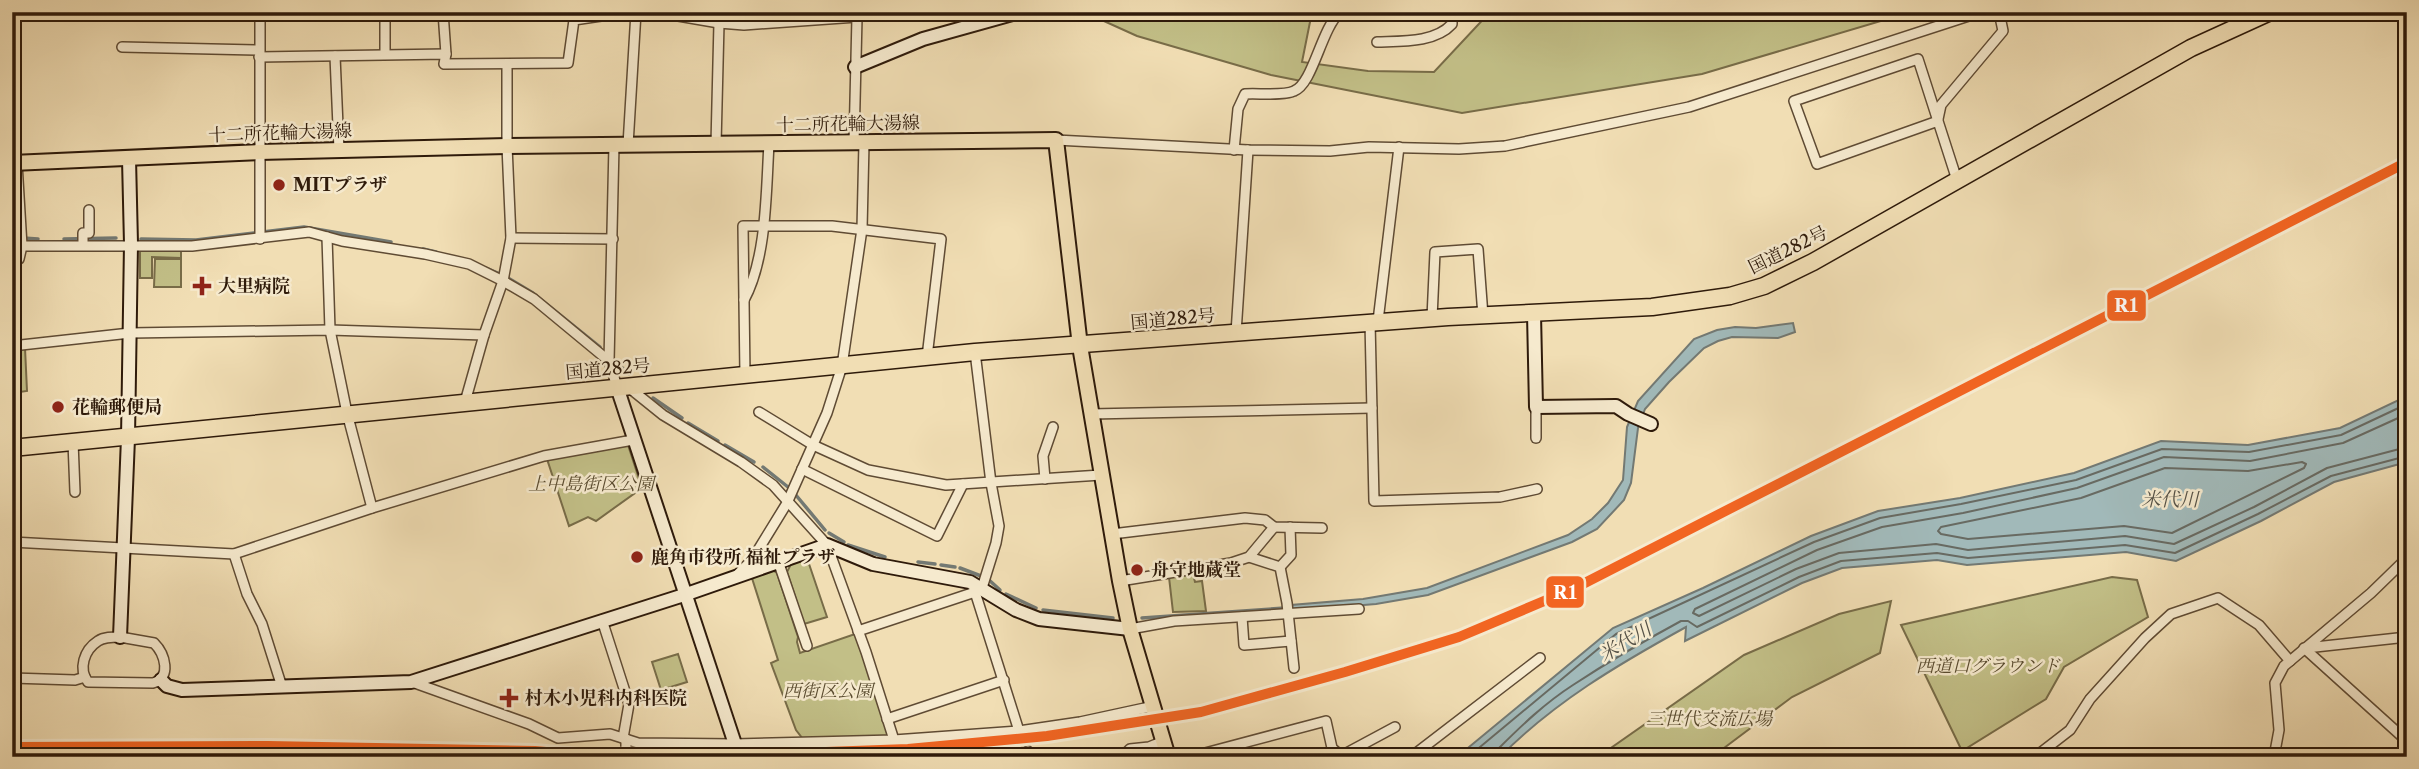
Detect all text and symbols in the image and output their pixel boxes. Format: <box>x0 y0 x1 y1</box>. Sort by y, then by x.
street label: 十二所花輪大湯線 <box>776 112 920 136</box>
street label: 十二所花輪大湯線 <box>208 119 352 147</box>
place label: MITプラザ <box>293 174 388 196</box>
marker: MITプラザ <box>271 177 287 193</box>
street label: 国道282号 <box>1745 221 1831 279</box>
place label: 大里病院 <box>218 275 290 297</box>
marker: 大里病院 <box>192 276 212 296</box>
line badge: R1 <box>2106 289 2147 322</box>
text: R1 <box>2114 294 2138 317</box>
street label: 国道282号 <box>1130 304 1216 334</box>
street label: 国道282号 <box>565 354 651 384</box>
place label: 花輪郵便局 <box>72 396 162 418</box>
marker: 花輪郵便局 <box>50 399 66 415</box>
park label: 上中島街区公園 <box>528 473 657 495</box>
water label: 米代川 <box>2141 488 2200 511</box>
place label: 鹿角市役所 福祉プラザ <box>651 546 836 568</box>
marker: 鹿角市役所 福祉プラザ <box>629 549 645 565</box>
place label: 舟守地蔵堂 <box>1151 559 1241 581</box>
marker: 舟守地蔵堂 <box>1129 562 1145 578</box>
line badge: R1 <box>1545 575 1585 609</box>
text: R1 <box>1553 581 1577 604</box>
water label: 米代川 <box>1595 616 1657 667</box>
park label: 西道口グラウンド <box>1916 655 2061 677</box>
park label: 西街区公園 <box>783 680 876 702</box>
place label: 村木小児科内科医院 <box>525 687 687 709</box>
marker: 村木小児科内科医院 <box>499 688 519 708</box>
park label: 三世代交流広場 <box>1646 708 1774 730</box>

